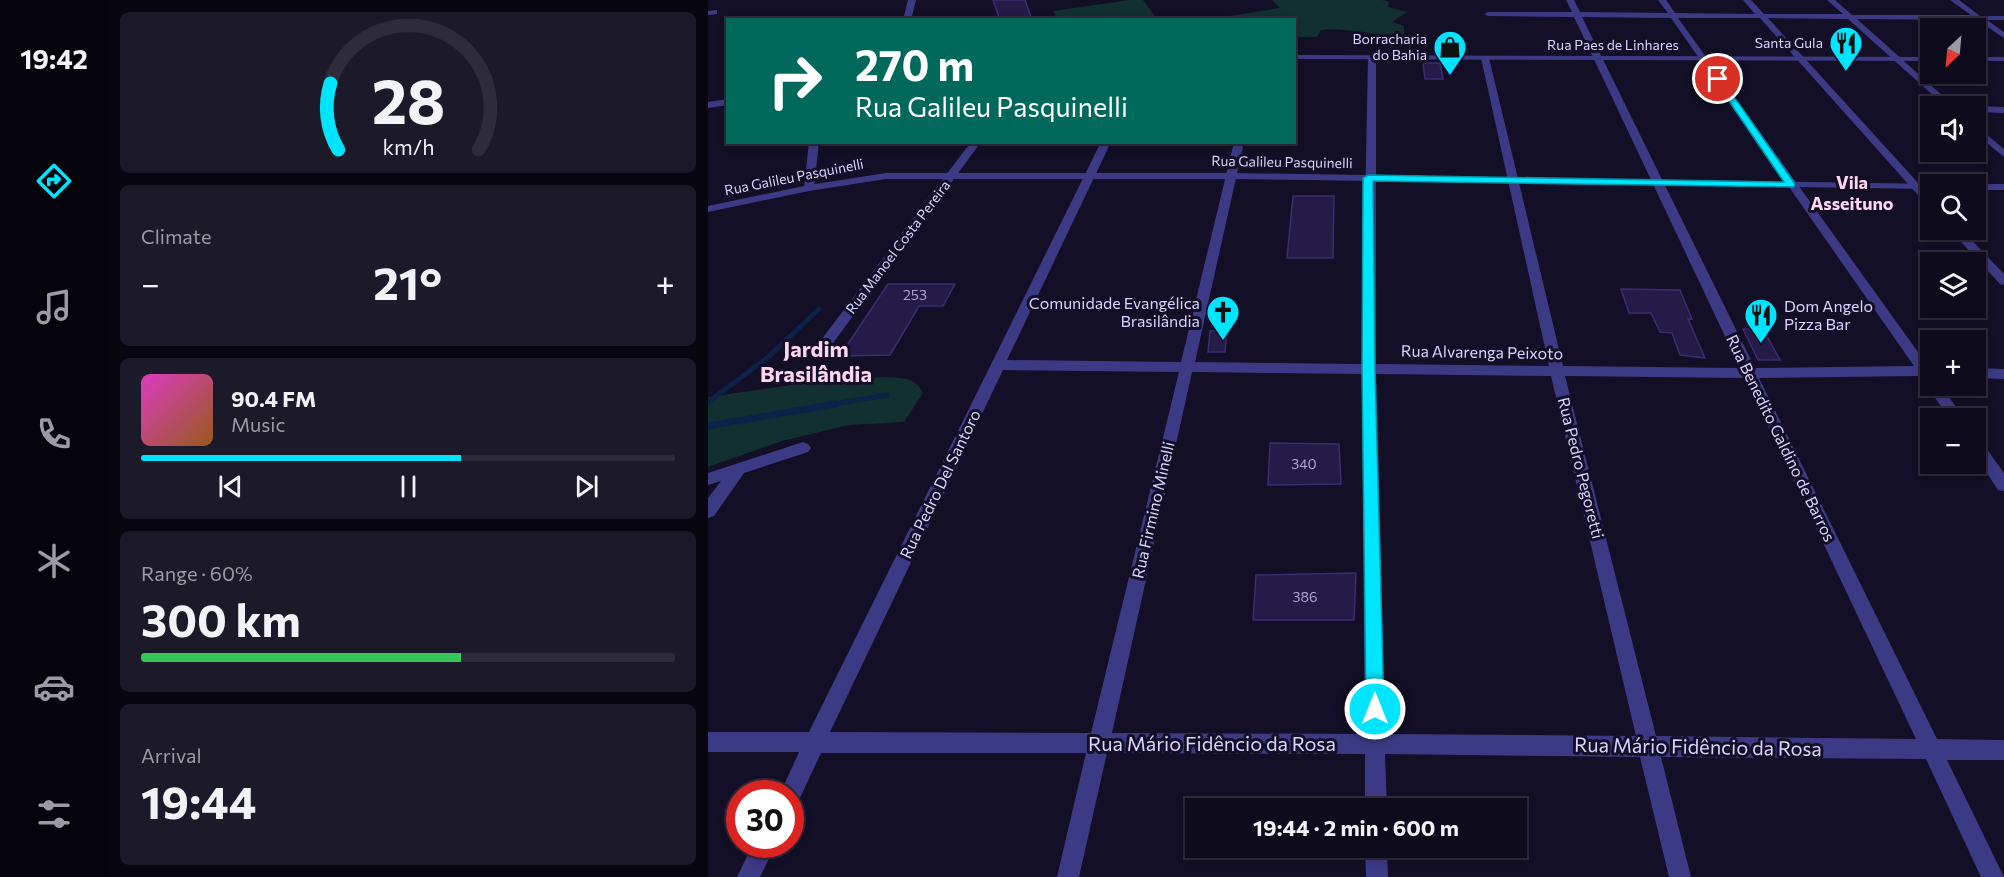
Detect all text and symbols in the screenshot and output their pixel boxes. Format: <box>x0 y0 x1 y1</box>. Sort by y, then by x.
north arrow <box>1920 18 1986 84</box>
map controls <box>1920 18 1986 474</box>
restaurant icon: Santa Gula <box>1828 25 1864 72</box>
shop icon: Borracharia do Bahia <box>1432 29 1468 76</box>
place label: Borracharia do Bahia <box>1352 30 1427 63</box>
place label: Santa Gula <box>1755 34 1823 51</box>
street label: Rua Paes de Linhares <box>1547 36 1679 53</box>
text: 270 m <box>855 38 974 90</box>
text: 19:42 <box>20 42 88 75</box>
icon: right <box>756 42 834 120</box>
pin <box>1692 53 1743 104</box>
text: 28 <box>371 61 445 137</box>
icon: arrive <box>1701 62 1734 95</box>
text: Rua Galileu Pasquinelli <box>855 90 1128 123</box>
button: sound <box>1920 96 1986 162</box>
text: km/h <box>382 133 434 159</box>
street label: Rua Galileu Pasquinelli <box>1211 152 1353 171</box>
street label: Rua Galileu Pasquinelli <box>723 155 865 198</box>
icon: directions <box>33 160 75 202</box>
district label: Vila Asseituno <box>1810 171 1894 214</box>
button: search <box>1920 174 1986 240</box>
street label: Rua Manoel Costa Pereira <box>842 177 953 317</box>
text: Climate <box>141 224 211 248</box>
button: layers <box>1920 252 1986 318</box>
text: 21° <box>373 254 442 309</box>
text: − <box>141 262 160 303</box>
text: + <box>656 262 675 303</box>
icon: music <box>33 286 75 328</box>
house number: 253 <box>903 286 927 303</box>
place label: Comunidade Evangélica Brasilândia <box>1029 293 1200 330</box>
church icon: Comunidade Evangélica Brasilândia <box>1205 294 1241 341</box>
place label: Dom Angelo Pizza Bar <box>1784 296 1873 333</box>
restaurant icon: Dom Angelo Pizza Bar <box>1743 297 1779 344</box>
button: + <box>1920 330 1986 396</box>
street label: Rua Benedito Galdino de Barros <box>1723 331 1840 544</box>
district label: Jardim Brasilândia <box>760 335 872 387</box>
street label: Rua Alvarenga Peixoto <box>1401 341 1563 362</box>
text: 90.4 FM <box>231 385 316 412</box>
street label: Rua Pedro Pegoretti <box>1555 395 1608 541</box>
street label: Rua Pedro Del Santoro <box>895 406 984 561</box>
button: − <box>1920 408 1986 474</box>
text: Music <box>231 412 285 436</box>
icon: phone <box>33 413 75 455</box>
street label: Rua Firmino Minelli <box>1128 440 1177 580</box>
house number: 340 <box>1291 455 1317 472</box>
icon: previous <box>214 470 247 503</box>
icon: pause <box>392 470 425 503</box>
icon: next <box>570 470 603 503</box>
icon: climate <box>33 540 75 582</box>
text: Range · 60% <box>141 561 253 585</box>
house number: 386 <box>1293 588 1317 605</box>
text: 300 km <box>141 591 301 646</box>
icon: car <box>33 666 75 708</box>
position arrow <box>1343 677 1407 741</box>
street label: Rua Mário Fidêncio da Rosa <box>1088 731 1336 755</box>
street label: Rua Mário Fidêncio da Rosa <box>1574 732 1822 760</box>
text: Arrival <box>141 743 202 767</box>
text: 19:44 <box>141 773 256 828</box>
speed limit sign: 30 <box>726 780 804 858</box>
icon: filters <box>33 793 75 835</box>
text: 19:44 · 2 min · 600 m <box>1253 814 1459 841</box>

